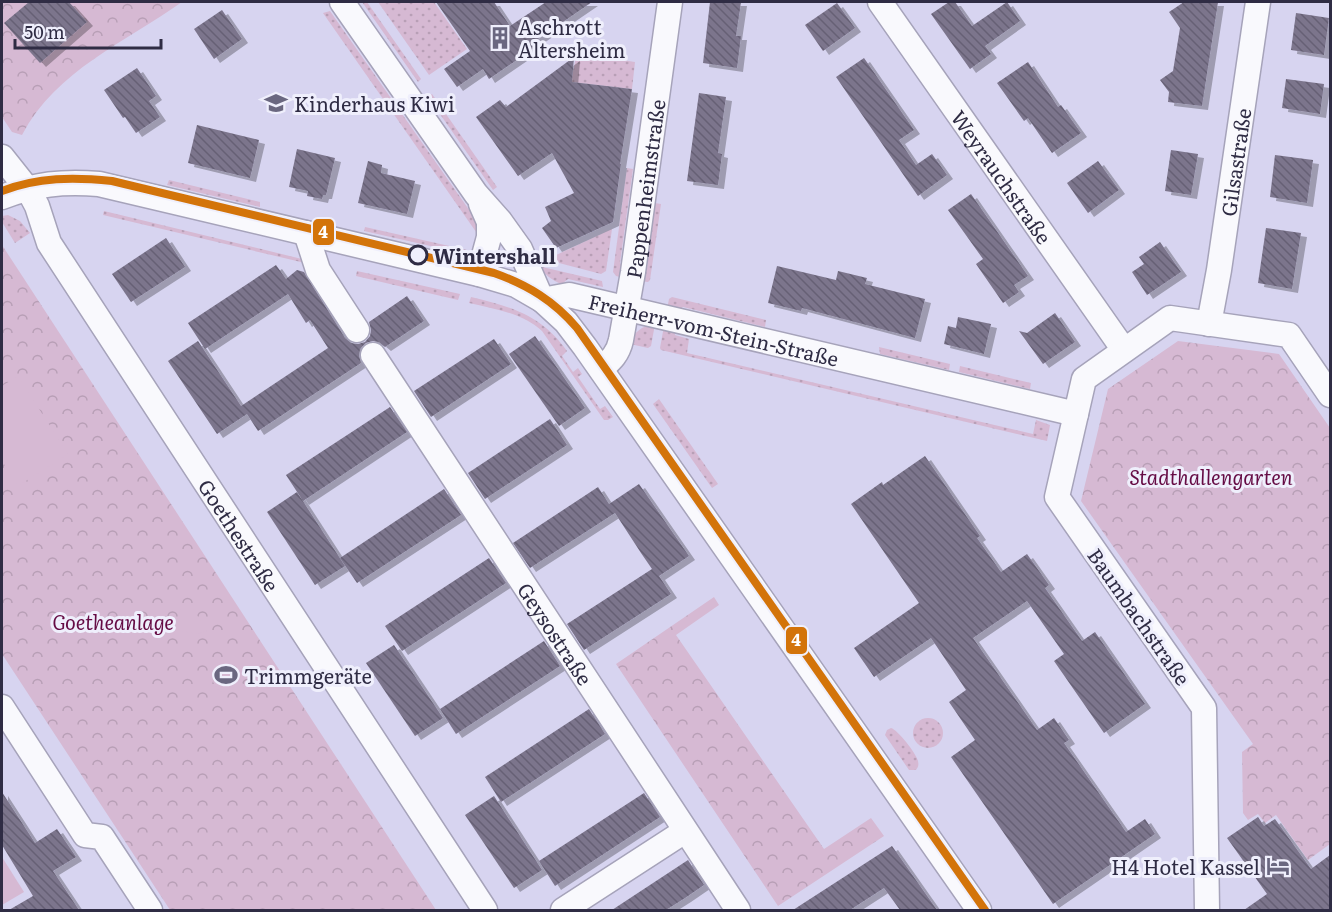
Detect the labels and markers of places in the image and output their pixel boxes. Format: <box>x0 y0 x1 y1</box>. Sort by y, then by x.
place label: Aschrott Altersheim <box>518 11 625 64</box>
building icon: Aschrott Altersheim <box>487 25 513 51</box>
place label: Kinderhaus Kiwi <box>294 88 455 118</box>
school or university icon: Kinderhaus Kiwi <box>263 90 289 116</box>
place label: Wintershall <box>433 240 556 270</box>
marker: Wintershall <box>408 245 428 265</box>
place label: Trimmgeräte <box>244 660 372 690</box>
sports icon: Trimmgeräte <box>213 662 239 688</box>
place label: H4 Hotel Kassel <box>1111 851 1260 881</box>
hotel icon: H4 Hotel Kassel <box>1265 853 1291 879</box>

